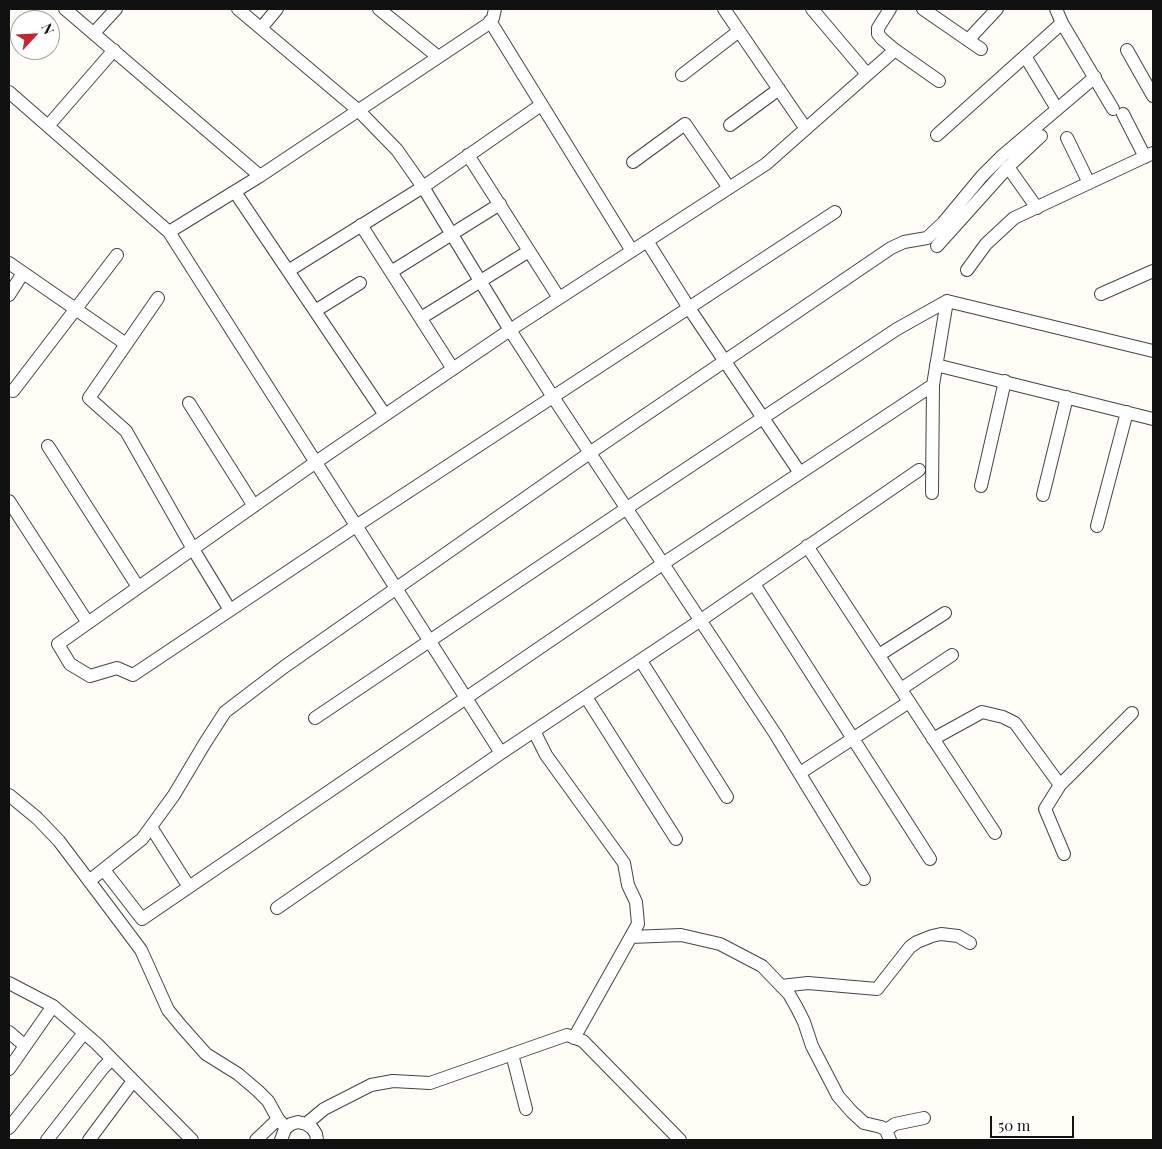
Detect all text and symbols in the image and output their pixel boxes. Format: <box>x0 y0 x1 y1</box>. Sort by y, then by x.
north arrow <box>10 10 60 60</box>
text: N <box>37 20 59 37</box>
scale bar <box>992 1106 1076 1138</box>
text: 50 m <box>998 1115 1030 1135</box>

